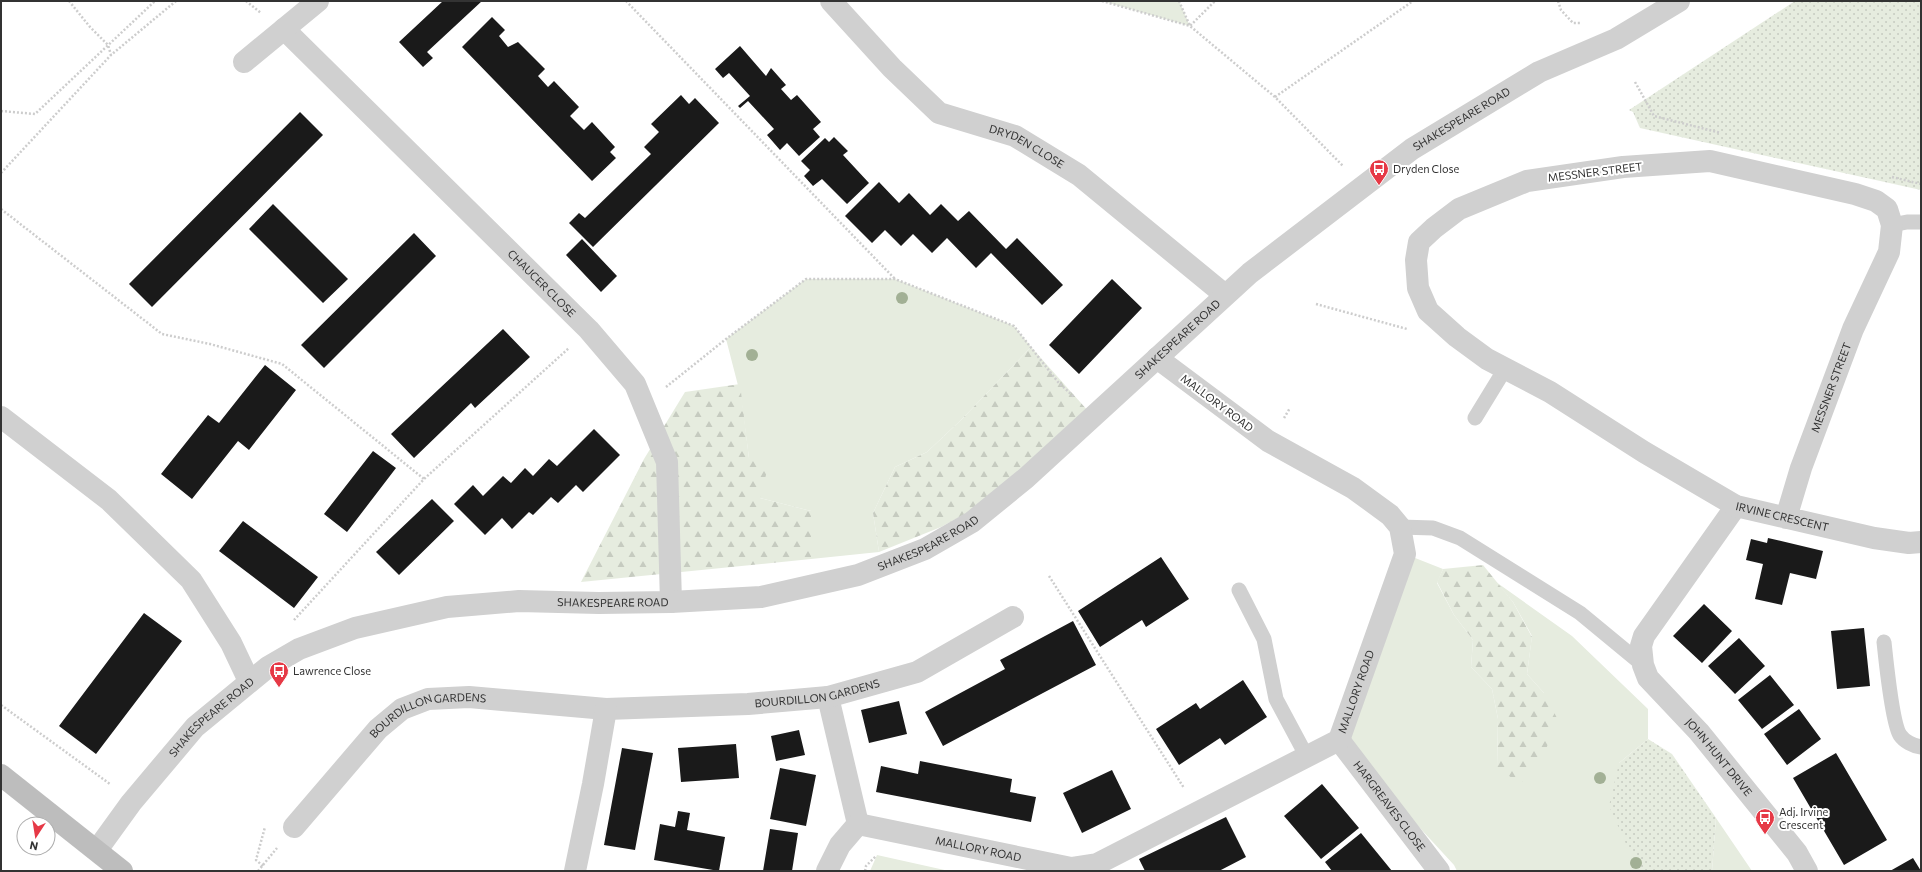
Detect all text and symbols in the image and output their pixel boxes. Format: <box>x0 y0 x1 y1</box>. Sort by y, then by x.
street label: SHAKESPEARE ROAD <box>1410 84 1512 153</box>
street label: DRYDEN CLOSE <box>988 122 1067 170</box>
bus stop icon: Dryden Close <box>1368 158 1390 186</box>
street label: MESSNER STREET <box>1547 159 1643 184</box>
place label: Dryden Close <box>1393 162 1459 175</box>
street label: CHAUCER CLOSE <box>505 247 579 319</box>
street label: SHAKESPEARE ROAD <box>1132 297 1223 381</box>
street label: MESSNER STREET <box>1808 341 1853 434</box>
street label: MALLORY ROAD <box>1178 371 1256 434</box>
street label: IRVINE CRESCENT <box>1735 499 1830 533</box>
street label: SHAKESPEARE ROAD <box>876 512 981 573</box>
street label: SHAKESPEARE ROAD <box>557 595 669 609</box>
street label: MALLORY ROAD <box>1335 648 1376 735</box>
bus stop icon: Lawrence Close <box>268 660 290 688</box>
place label: Lawrence Close <box>293 664 371 677</box>
street label: SHAKESPEARE ROAD <box>166 674 256 759</box>
street label: BOURDILLON GARDENS <box>754 676 881 709</box>
street label: BOURDILLON GARDENS <box>366 690 487 740</box>
street label: JOHN HUNT DRIVE <box>1682 715 1755 798</box>
street label: HARGREAVES CLOSE <box>1351 758 1428 853</box>
place label: Adj. Irvine Crescent <box>1779 805 1828 831</box>
bus stop icon: Adj. Irvine Crescent <box>1754 807 1776 835</box>
north arrow <box>16 816 56 856</box>
street label: MALLORY ROAD <box>934 833 1023 864</box>
text: N <box>28 839 39 853</box>

